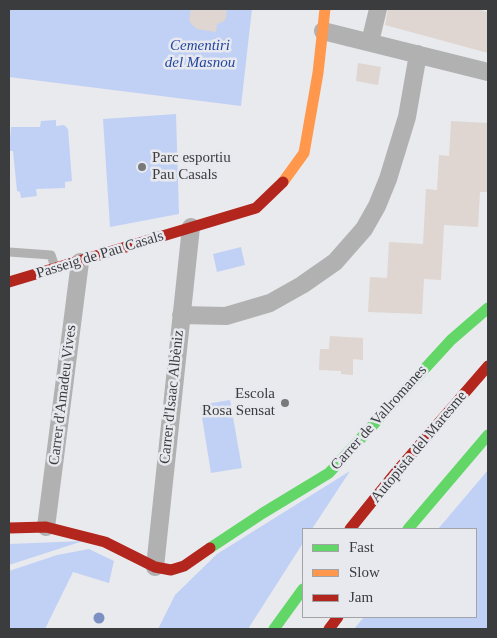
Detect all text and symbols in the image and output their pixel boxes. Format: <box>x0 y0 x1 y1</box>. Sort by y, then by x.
park label: Cementiri del Masnou <box>165 37 235 72</box>
place label: Parc esportiu Pau Casals <box>152 149 231 184</box>
marker: Parc esportiu Pau Casals <box>136 161 148 173</box>
street label: Passeig de Pau Casals <box>34 227 166 283</box>
street label: Carrer d'Amadeu Vives <box>45 324 81 466</box>
street label: Carrer d'Isaac Albèniz <box>156 329 188 465</box>
street label: Carrer de Vallromanes <box>327 362 431 474</box>
place label: Escola Rosa Sensat <box>202 385 275 420</box>
street label: Autopista del Maresme <box>367 388 471 506</box>
marker: Escola Rosa Sensat <box>279 397 291 409</box>
legend <box>302 528 477 618</box>
text: Fast <box>349 539 374 555</box>
text: Slow <box>349 564 380 580</box>
text: Jam <box>349 589 373 605</box>

